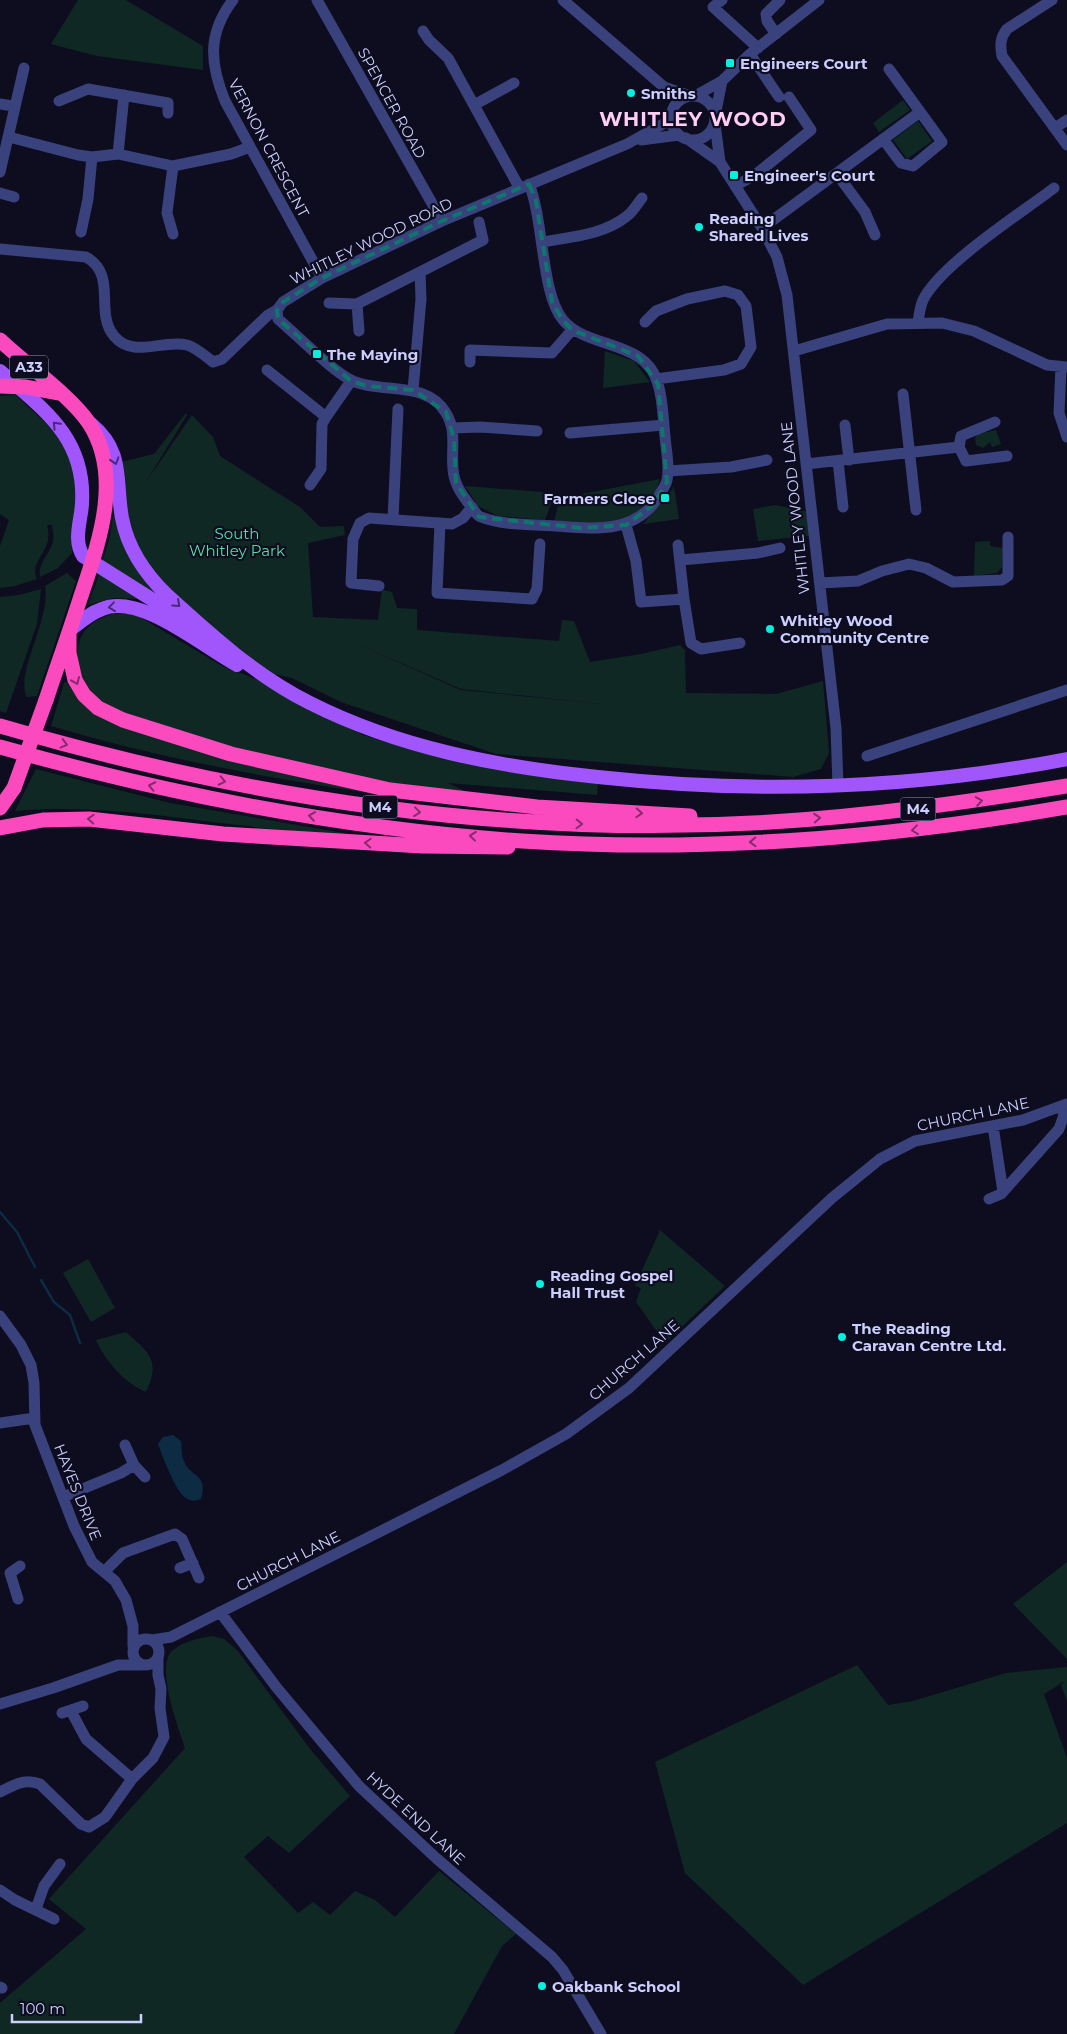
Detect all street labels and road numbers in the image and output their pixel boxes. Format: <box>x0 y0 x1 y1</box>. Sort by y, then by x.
street label: SPENCER ROAD <box>354 44 430 162</box>
street label: VERNON CRESCENT <box>224 75 314 221</box>
street label: WHITLEY WOOD ROAD <box>287 193 455 289</box>
road number: A33 <box>10 356 48 378</box>
street label: WHITLEY WOOD LANE <box>776 421 814 595</box>
road number: M4 <box>362 796 398 819</box>
road number: M4 <box>900 798 936 821</box>
street label: CHURCH LANE <box>915 1093 1031 1135</box>
street label: CHURCH LANE <box>585 1315 683 1405</box>
street label: HAYES DRIVE <box>50 1441 106 1543</box>
street label: CHURCH LANE <box>233 1527 343 1595</box>
street label: HYDE END LANE <box>363 1767 469 1869</box>

